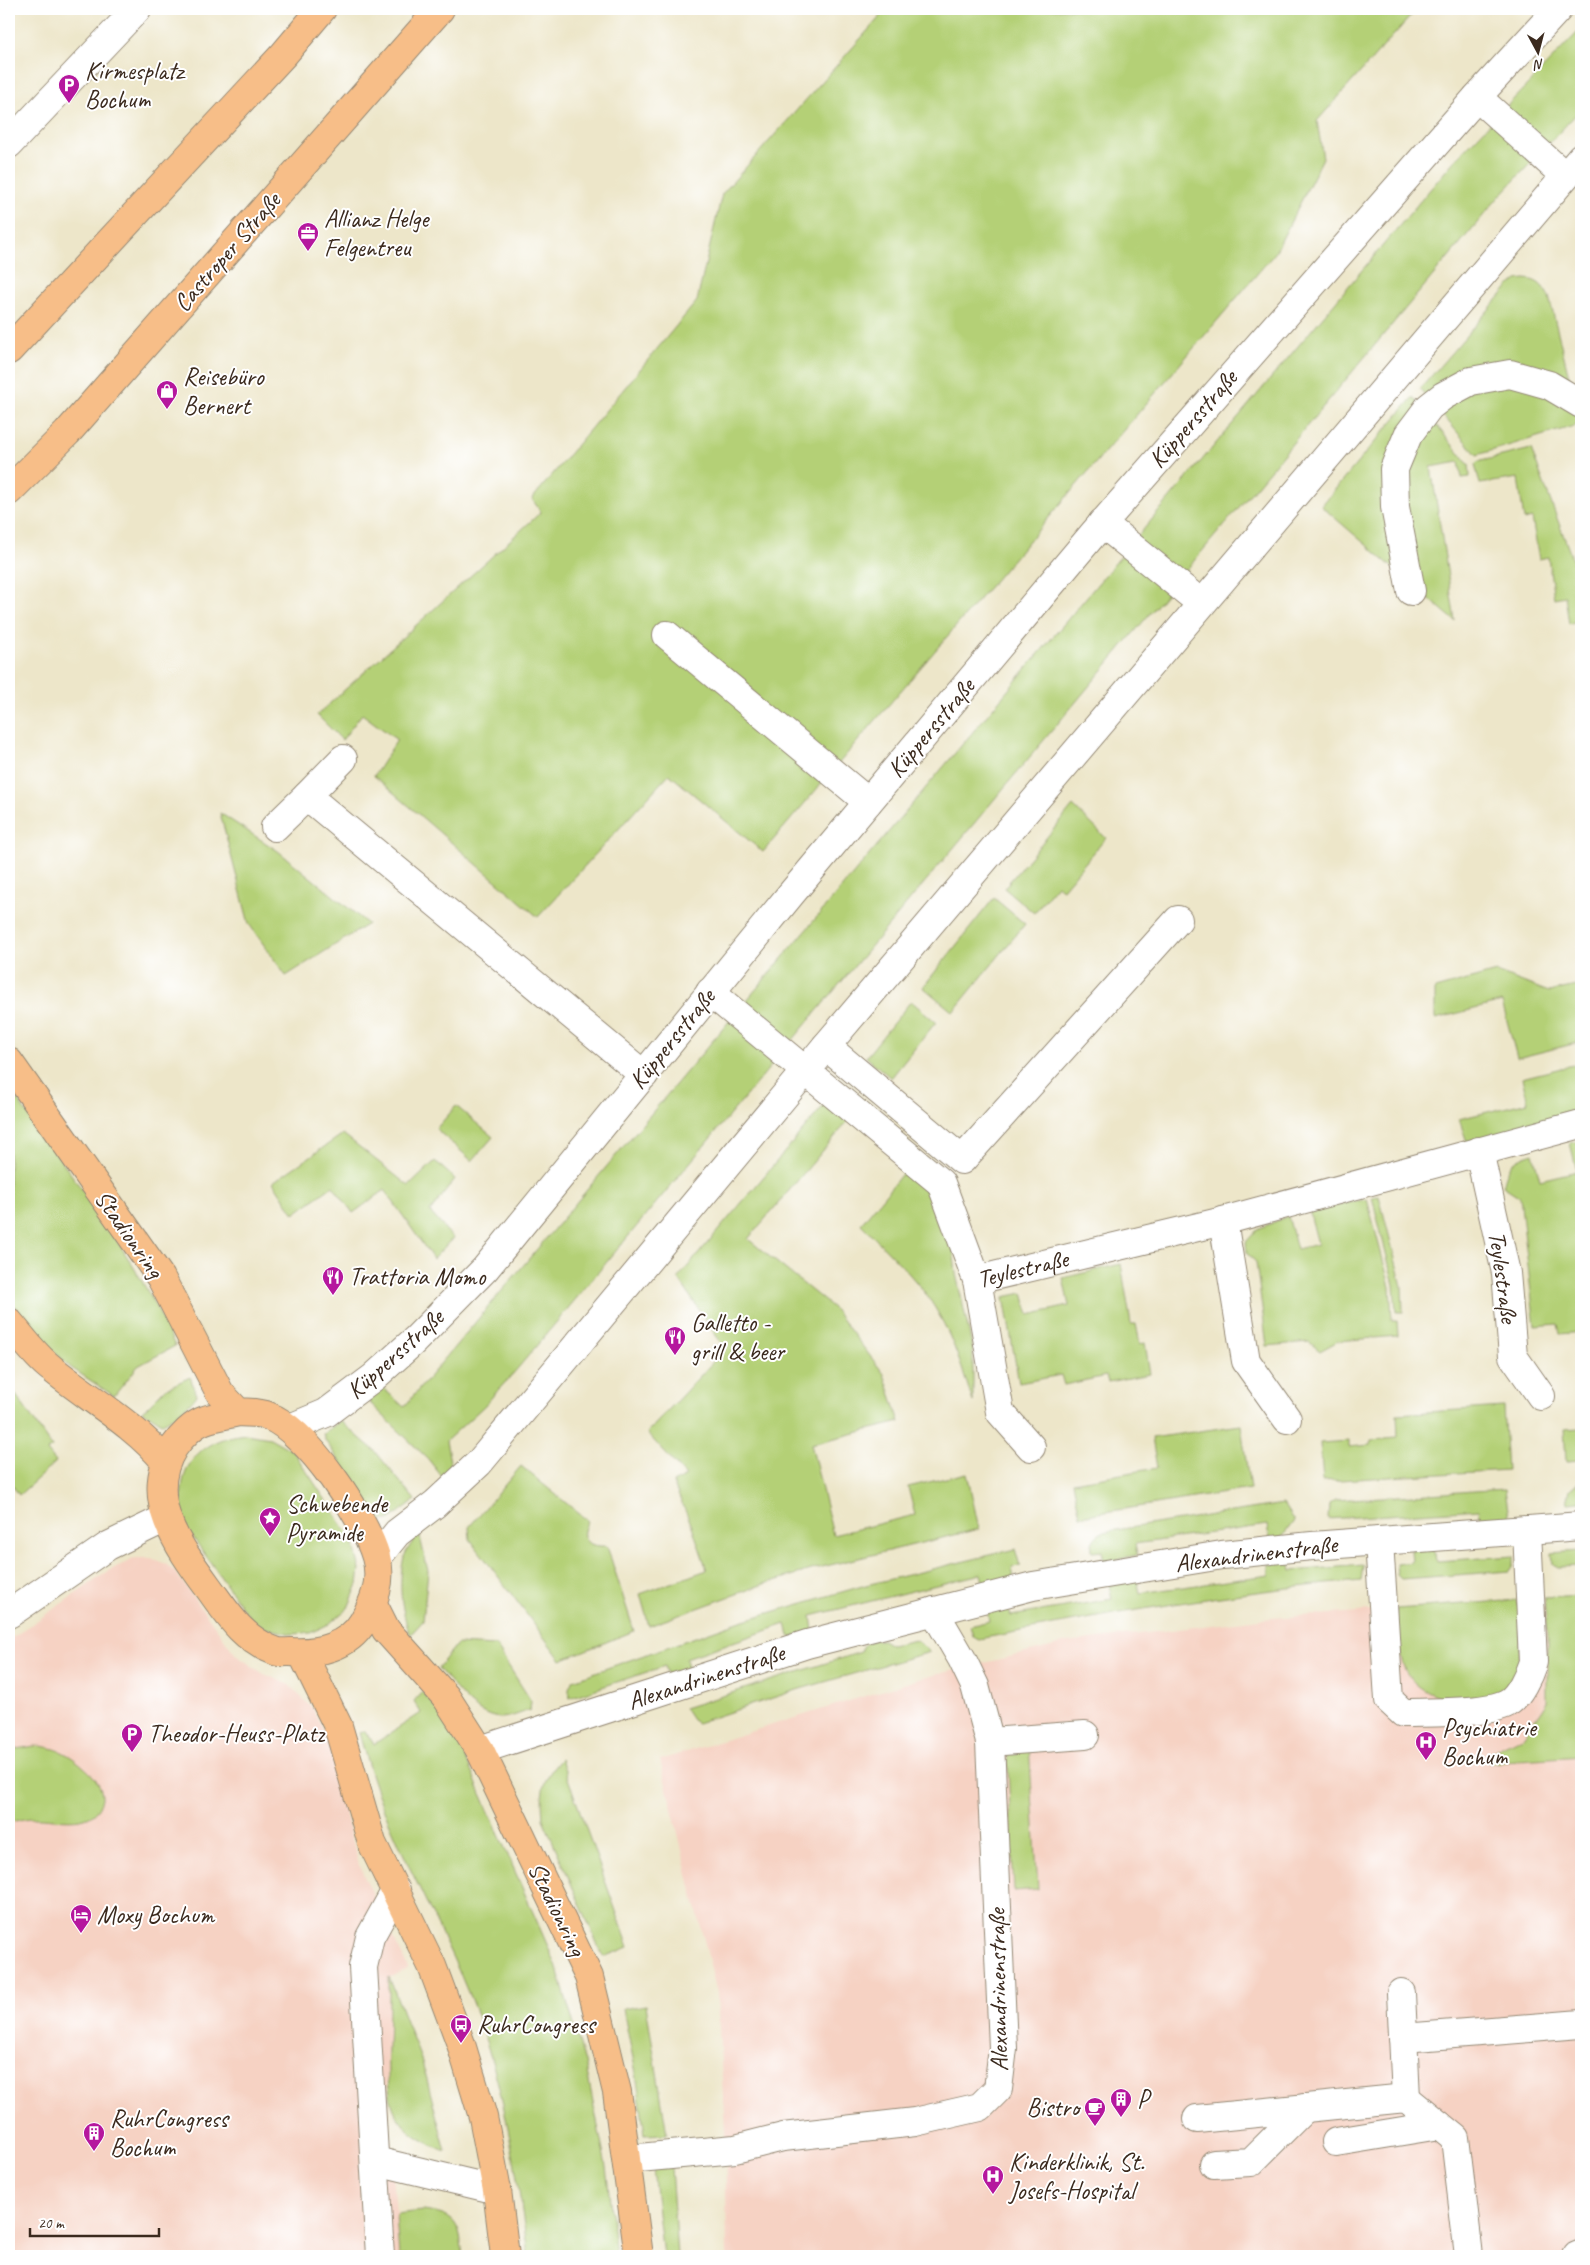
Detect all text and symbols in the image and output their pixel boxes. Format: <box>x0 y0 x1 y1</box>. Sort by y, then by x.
north arrow <box>1512 28 1562 78</box>
place label: Kirmesplatz Bochum <box>85 55 187 116</box>
text: N <box>1532 55 1545 74</box>
parking icon: Kirmesplatz Bochum <box>57 73 81 104</box>
street label: Castroper Straße <box>166 184 289 318</box>
place label: Allianz Helge Felgentreu <box>324 203 430 264</box>
office icon: Allianz Helge Felgentreu <box>296 221 320 252</box>
place label: Reisebüro Bernert <box>183 361 265 422</box>
street label: Küppersstraße <box>1142 362 1246 475</box>
shop icon: Reisebüro Bernert <box>155 379 179 410</box>
street label: Küppersstraße <box>880 670 983 784</box>
street label: Küppersstraße <box>622 981 723 1096</box>
street label: Stadionring <box>87 1184 172 1286</box>
street label: Teylestraße <box>1481 1229 1526 1327</box>
street label: Teylestraße <box>974 1242 1073 1295</box>
place label: Trattoria Momo <box>349 1261 486 1293</box>
restaurant icon: Trattoria Momo <box>321 1265 345 1296</box>
street label: Küppersstraße <box>340 1301 452 1406</box>
place label: Galletto - grill & beer <box>691 1307 786 1368</box>
restaurant icon: Galletto - grill & beer <box>663 1325 687 1356</box>
place label: Schwebende Pyramide <box>286 1488 389 1549</box>
place icon: Schwebende Pyramide <box>258 1506 282 1537</box>
street label: Alexandrinenstraße <box>1173 1528 1341 1580</box>
street label: Alexandrinenstraße <box>624 1636 790 1717</box>
place label: Psychiatrie Bochum <box>1442 1712 1538 1773</box>
place label: Theodor-Heuss-Platz <box>148 1718 326 1750</box>
parking icon: Theodor-Heuss-Platz <box>120 1722 144 1753</box>
hospital icon: Psychiatrie Bochum <box>1414 1730 1438 1761</box>
street label: Stadionring <box>521 1857 594 1963</box>
place label: Moxy Bochum <box>97 1899 216 1931</box>
hotel icon: Moxy Bochum <box>69 1903 93 1934</box>
street label: Alexandrinenstraße <box>981 1906 1015 2072</box>
place label: RuhrCongress <box>477 2009 597 2041</box>
bus stop icon: RuhrCongress <box>449 2013 473 2044</box>
place label: P <box>1137 2083 1152 2115</box>
building icon: P <box>1109 2087 1133 2118</box>
place label: Bistro <box>1026 2092 1082 2124</box>
cafe icon: Bistro <box>1083 2096 1107 2127</box>
place label: RuhrCongress Bochum <box>110 2103 230 2164</box>
building icon: RuhrCongress Bochum <box>82 2121 106 2152</box>
place label: Kinderklinik, St. Josefs-Hospital <box>1008 2146 1145 2207</box>
hospital icon: Kinderklinik, St. Josefs-Hospital <box>981 2164 1005 2195</box>
scale bar <box>30 2205 159 2237</box>
text: 20 m <box>38 2214 65 2233</box>

